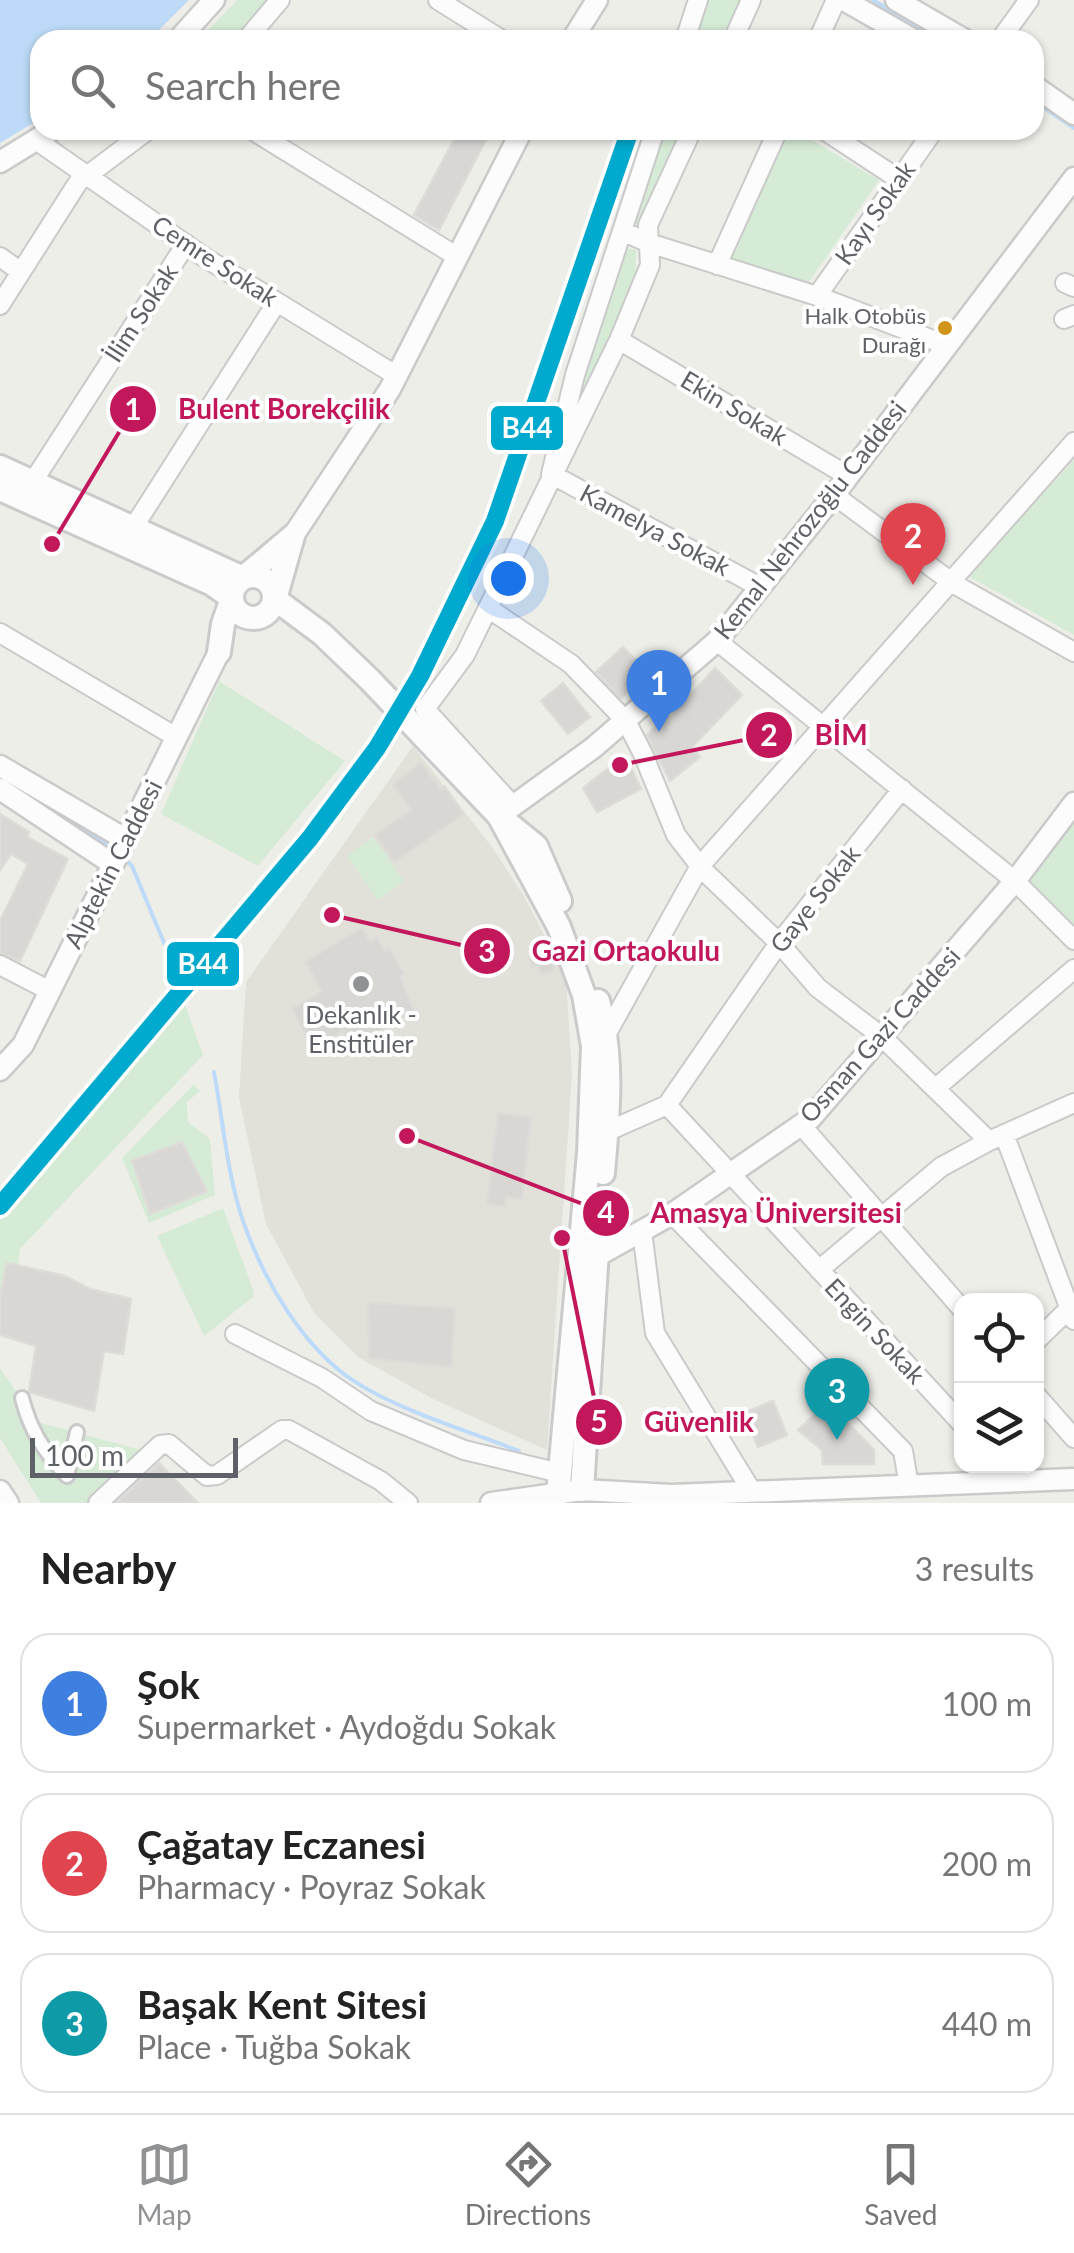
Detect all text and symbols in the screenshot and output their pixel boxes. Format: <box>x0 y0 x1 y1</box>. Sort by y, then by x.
search box <box>30 30 1044 140</box>
icon: search <box>65 58 120 113</box>
text: Search here <box>145 62 341 108</box>
street label: Kayı Sokak <box>828 155 921 270</box>
street label: Cemre Sokak <box>147 208 284 312</box>
street label: İlim Sokak <box>97 257 183 367</box>
place label: Halk Otobüs Durağı <box>805 302 926 358</box>
marker: Halk Otobüs Durağı <box>935 318 955 338</box>
street label: Ekin Sokak <box>676 364 793 451</box>
callout: Bulent Borekçilik <box>108 380 410 438</box>
text: 1 <box>124 390 142 426</box>
text: Bulent Borekçilik <box>178 391 390 425</box>
street label: Kemal Nehrozoğlu Caddesi <box>707 394 912 644</box>
line badge: B44 <box>489 404 565 452</box>
text: B44 <box>502 410 552 444</box>
street label: Kamelya Sokak <box>575 477 736 581</box>
pin: 2 <box>880 502 946 585</box>
your location <box>483 553 534 604</box>
pin: 1 <box>626 650 692 732</box>
callout: BİM <box>744 706 887 764</box>
text: 2 <box>760 716 778 752</box>
text: BİM <box>814 717 868 751</box>
street label: Alptekin Caddesi <box>57 774 167 953</box>
street label: Gaye Sokak <box>763 839 866 958</box>
callout: Gazi Ortaokulu <box>462 922 741 980</box>
text: 3 <box>478 932 496 968</box>
text: Gazi Ortaokulu <box>532 933 720 967</box>
line badge: B44 <box>165 940 241 988</box>
street label: Osman Gazi Caddesi <box>793 941 966 1128</box>
text: B44 <box>178 946 228 980</box>
marker: Dekanlık - Enstitüler <box>350 973 372 995</box>
place label: Dekanlık - Enstitüler <box>305 999 417 1058</box>
callout: Amasya Üniversitesi <box>581 1184 922 1242</box>
text: 4 <box>597 1193 615 1229</box>
text: Amasya Üniversitesi <box>649 1195 902 1229</box>
street label: Engin Sokak <box>819 1271 932 1389</box>
map controls <box>954 1293 1044 1473</box>
button: locate <box>954 1293 1044 1383</box>
pin: 3 <box>804 1358 870 1440</box>
button: layers <box>954 1383 1044 1473</box>
callout: Güvenlik <box>574 1393 774 1451</box>
text: 5 <box>590 1402 608 1438</box>
text: Güvenlik <box>644 1404 754 1438</box>
scale bar <box>30 1433 238 1478</box>
text: 100 m <box>45 1438 124 1472</box>
text: Nearby <box>40 1543 177 1593</box>
text: 3 results <box>915 1549 1034 1588</box>
text: Şok <box>137 1661 200 1707</box>
text: 1 <box>65 1684 84 1723</box>
text: 100 m <box>942 1684 1032 1723</box>
text: Supermarket · Aydoğdu Sokak <box>137 1707 556 1746</box>
text: Çağatay Eczanesi <box>137 1821 426 1867</box>
text: 2 <box>65 1844 84 1883</box>
text: 200 m <box>942 1844 1032 1883</box>
text: Pharmacy · Poyraz Sokak <box>137 1867 486 1906</box>
text: Başak Kent Sitesi <box>137 1981 427 2027</box>
text: 3 <box>65 2004 84 2043</box>
text: 440 m <box>942 2004 1032 2043</box>
text: Place · Tuğba Sokak <box>137 2027 411 2066</box>
tab: Map <box>137 2137 192 2231</box>
tab: Directions <box>465 2137 591 2231</box>
tab: Saved <box>864 2137 937 2231</box>

